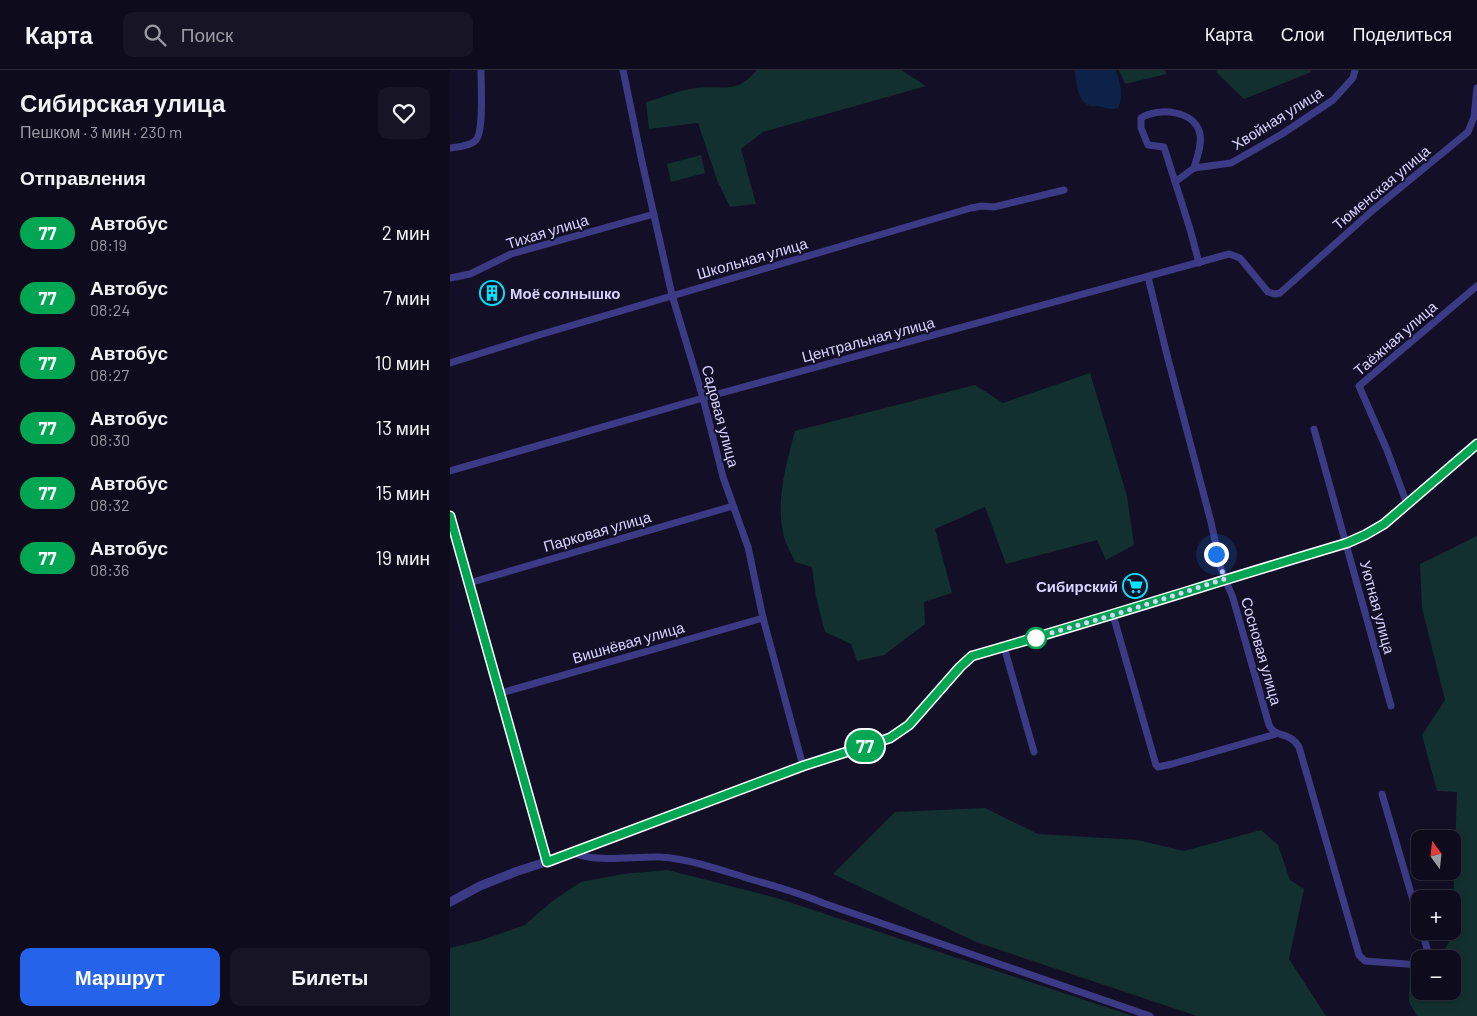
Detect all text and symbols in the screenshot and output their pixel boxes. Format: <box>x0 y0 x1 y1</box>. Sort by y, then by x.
search box <box>123 12 473 57</box>
text: Карта <box>25 20 93 49</box>
icon: search <box>141 21 169 49</box>
text: Поиск <box>181 23 233 46</box>
text: Карта <box>1205 23 1253 45</box>
text: Слои <box>1281 23 1325 45</box>
text: Поделиться <box>1353 23 1452 45</box>
street label: Хвойная улица <box>1228 83 1326 153</box>
button: heart <box>378 87 430 139</box>
text: Сибирская улица <box>20 88 225 117</box>
text: Пешком · 3 мин · 230 m <box>20 122 182 141</box>
street label: Тюменская улица <box>1329 141 1434 233</box>
text: Отправления <box>20 166 146 189</box>
street label: Тихая улица <box>504 210 591 252</box>
text: Автобус <box>90 211 168 234</box>
text: 2 мин <box>382 221 430 244</box>
text: 77 <box>39 222 56 244</box>
street label: Школьная улица <box>695 233 810 282</box>
text: 08:19 <box>90 235 127 254</box>
text: Автобус <box>90 276 168 299</box>
building icon: Моё солнышко <box>479 280 505 306</box>
place label: Моё солнышко <box>510 284 621 302</box>
text: 7 мин <box>383 286 430 309</box>
text: 77 <box>39 287 56 309</box>
street label: Таёжная улица <box>1350 297 1441 379</box>
text: 08:24 <box>90 300 130 319</box>
street label: Центральная улица <box>800 312 937 365</box>
text: Автобус <box>90 341 168 364</box>
text: 10 мин <box>375 351 430 374</box>
text: 77 <box>39 352 56 374</box>
street label: Садовая улица <box>699 363 743 470</box>
text: 08:27 <box>90 365 129 384</box>
text: Автобус <box>90 406 168 429</box>
text: 13 мин <box>376 416 430 439</box>
text: 77 <box>39 417 56 439</box>
text: 08:30 <box>90 430 130 449</box>
text: Автобус <box>90 471 168 494</box>
text: 15 мин <box>376 481 430 504</box>
text: 77 <box>39 482 56 504</box>
text: 08:32 <box>90 495 130 514</box>
street label: Парковая улица <box>541 507 653 555</box>
text: Автобус <box>90 536 168 559</box>
your location <box>1204 542 1229 567</box>
text: 19 мин <box>375 546 430 569</box>
text: 77 <box>39 547 56 569</box>
street label: Уютная улица <box>1357 558 1399 656</box>
text: 08:36 <box>90 560 129 579</box>
supermarket icon: Сибирский <box>1122 573 1148 599</box>
place label: Сибирский <box>1036 577 1118 595</box>
street label: Сосновая улица <box>1238 595 1286 708</box>
street label: Вишнёвая улица <box>570 617 687 667</box>
unlabelled marker <box>1025 627 1047 649</box>
line badge: 77 <box>842 730 888 762</box>
text: 77 <box>856 735 874 757</box>
north arrow <box>1411 830 1461 880</box>
map controls <box>1411 830 1461 1000</box>
button: + <box>1411 890 1461 940</box>
button: Маршрут <box>20 948 220 1006</box>
button: Билеты <box>230 948 430 1006</box>
button: − <box>1411 950 1461 1000</box>

